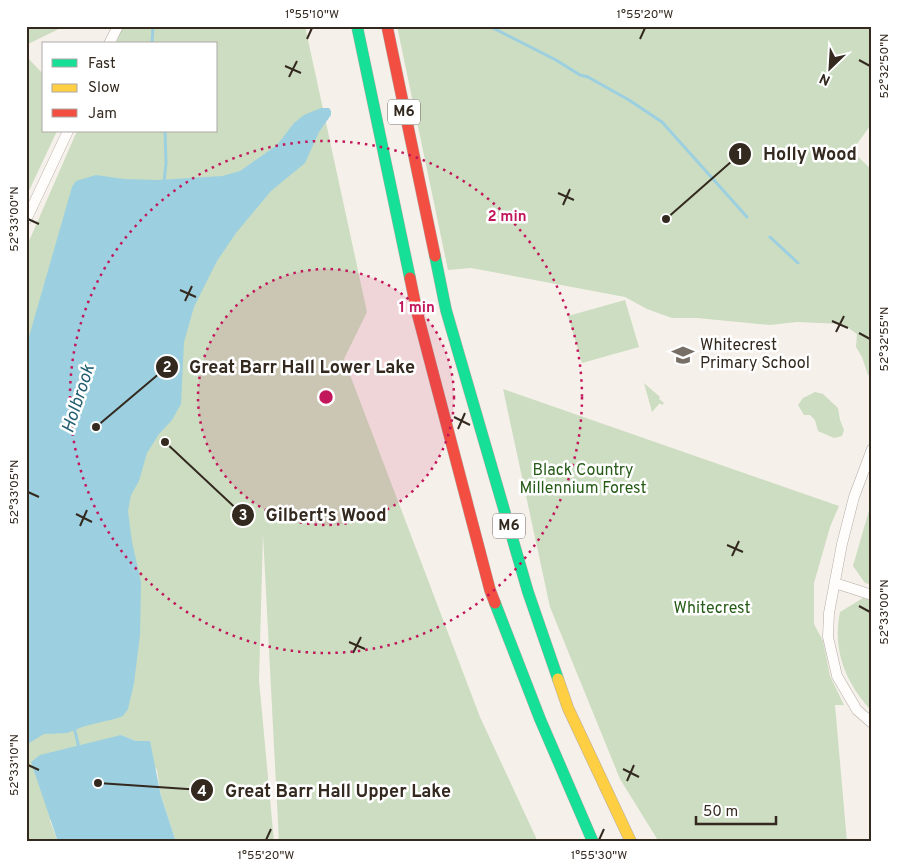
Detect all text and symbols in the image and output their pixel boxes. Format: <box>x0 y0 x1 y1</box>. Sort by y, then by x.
text: 1°55'10"W <box>285 7 339 23</box>
text: 1°55'20"W <box>617 7 673 23</box>
text: 52°32'50"N <box>877 33 893 99</box>
legend <box>42 42 218 132</box>
north arrow <box>806 42 856 92</box>
text: Fast <box>88 55 116 74</box>
text: N <box>817 69 833 88</box>
text: Slow <box>88 79 120 98</box>
road number: M6 <box>388 100 420 124</box>
text: Jam <box>88 105 117 124</box>
callout: Holly Wood <box>728 137 866 170</box>
text: Holly Wood <box>763 144 857 167</box>
text: 1 <box>737 146 743 165</box>
text: 52°33'00"N <box>7 186 23 252</box>
text: 2 min <box>487 208 527 227</box>
text: 1 min <box>399 299 435 318</box>
text: 52°32'55"N <box>877 307 893 371</box>
place label: Whitecrest Primary School <box>700 336 810 374</box>
school or university icon: Whitecrest Primary School <box>670 342 696 368</box>
callout: Great Barr Hall Lower Lake <box>154 351 425 384</box>
text: Great Barr Hall Lower Lake <box>189 357 415 380</box>
text: 2 <box>162 359 172 378</box>
water label: Holbrook <box>57 361 101 436</box>
centre of rings <box>317 388 335 406</box>
text: 52°33'05"N <box>7 459 23 525</box>
park label: Black Country Millennium Forest <box>519 461 647 499</box>
callout: Gilbert's Wood <box>230 499 396 532</box>
text: Gilbert's Wood <box>265 505 387 528</box>
text: 3 <box>239 507 248 526</box>
road number: M6 <box>493 514 525 538</box>
text: 52°33'00"N <box>877 579 893 645</box>
park label: Whitecrest <box>674 599 751 619</box>
text: 52°33'10"N <box>7 734 23 796</box>
callout: Great Barr Hall Upper Lake <box>190 774 461 807</box>
text: Great Barr Hall Upper Lake <box>225 781 451 804</box>
text: 4 <box>197 783 207 802</box>
scale bar <box>696 793 776 825</box>
text: 50 m <box>703 803 738 822</box>
text: 1°55'20"W <box>238 848 294 864</box>
text: 1°55'30"W <box>571 848 627 864</box>

